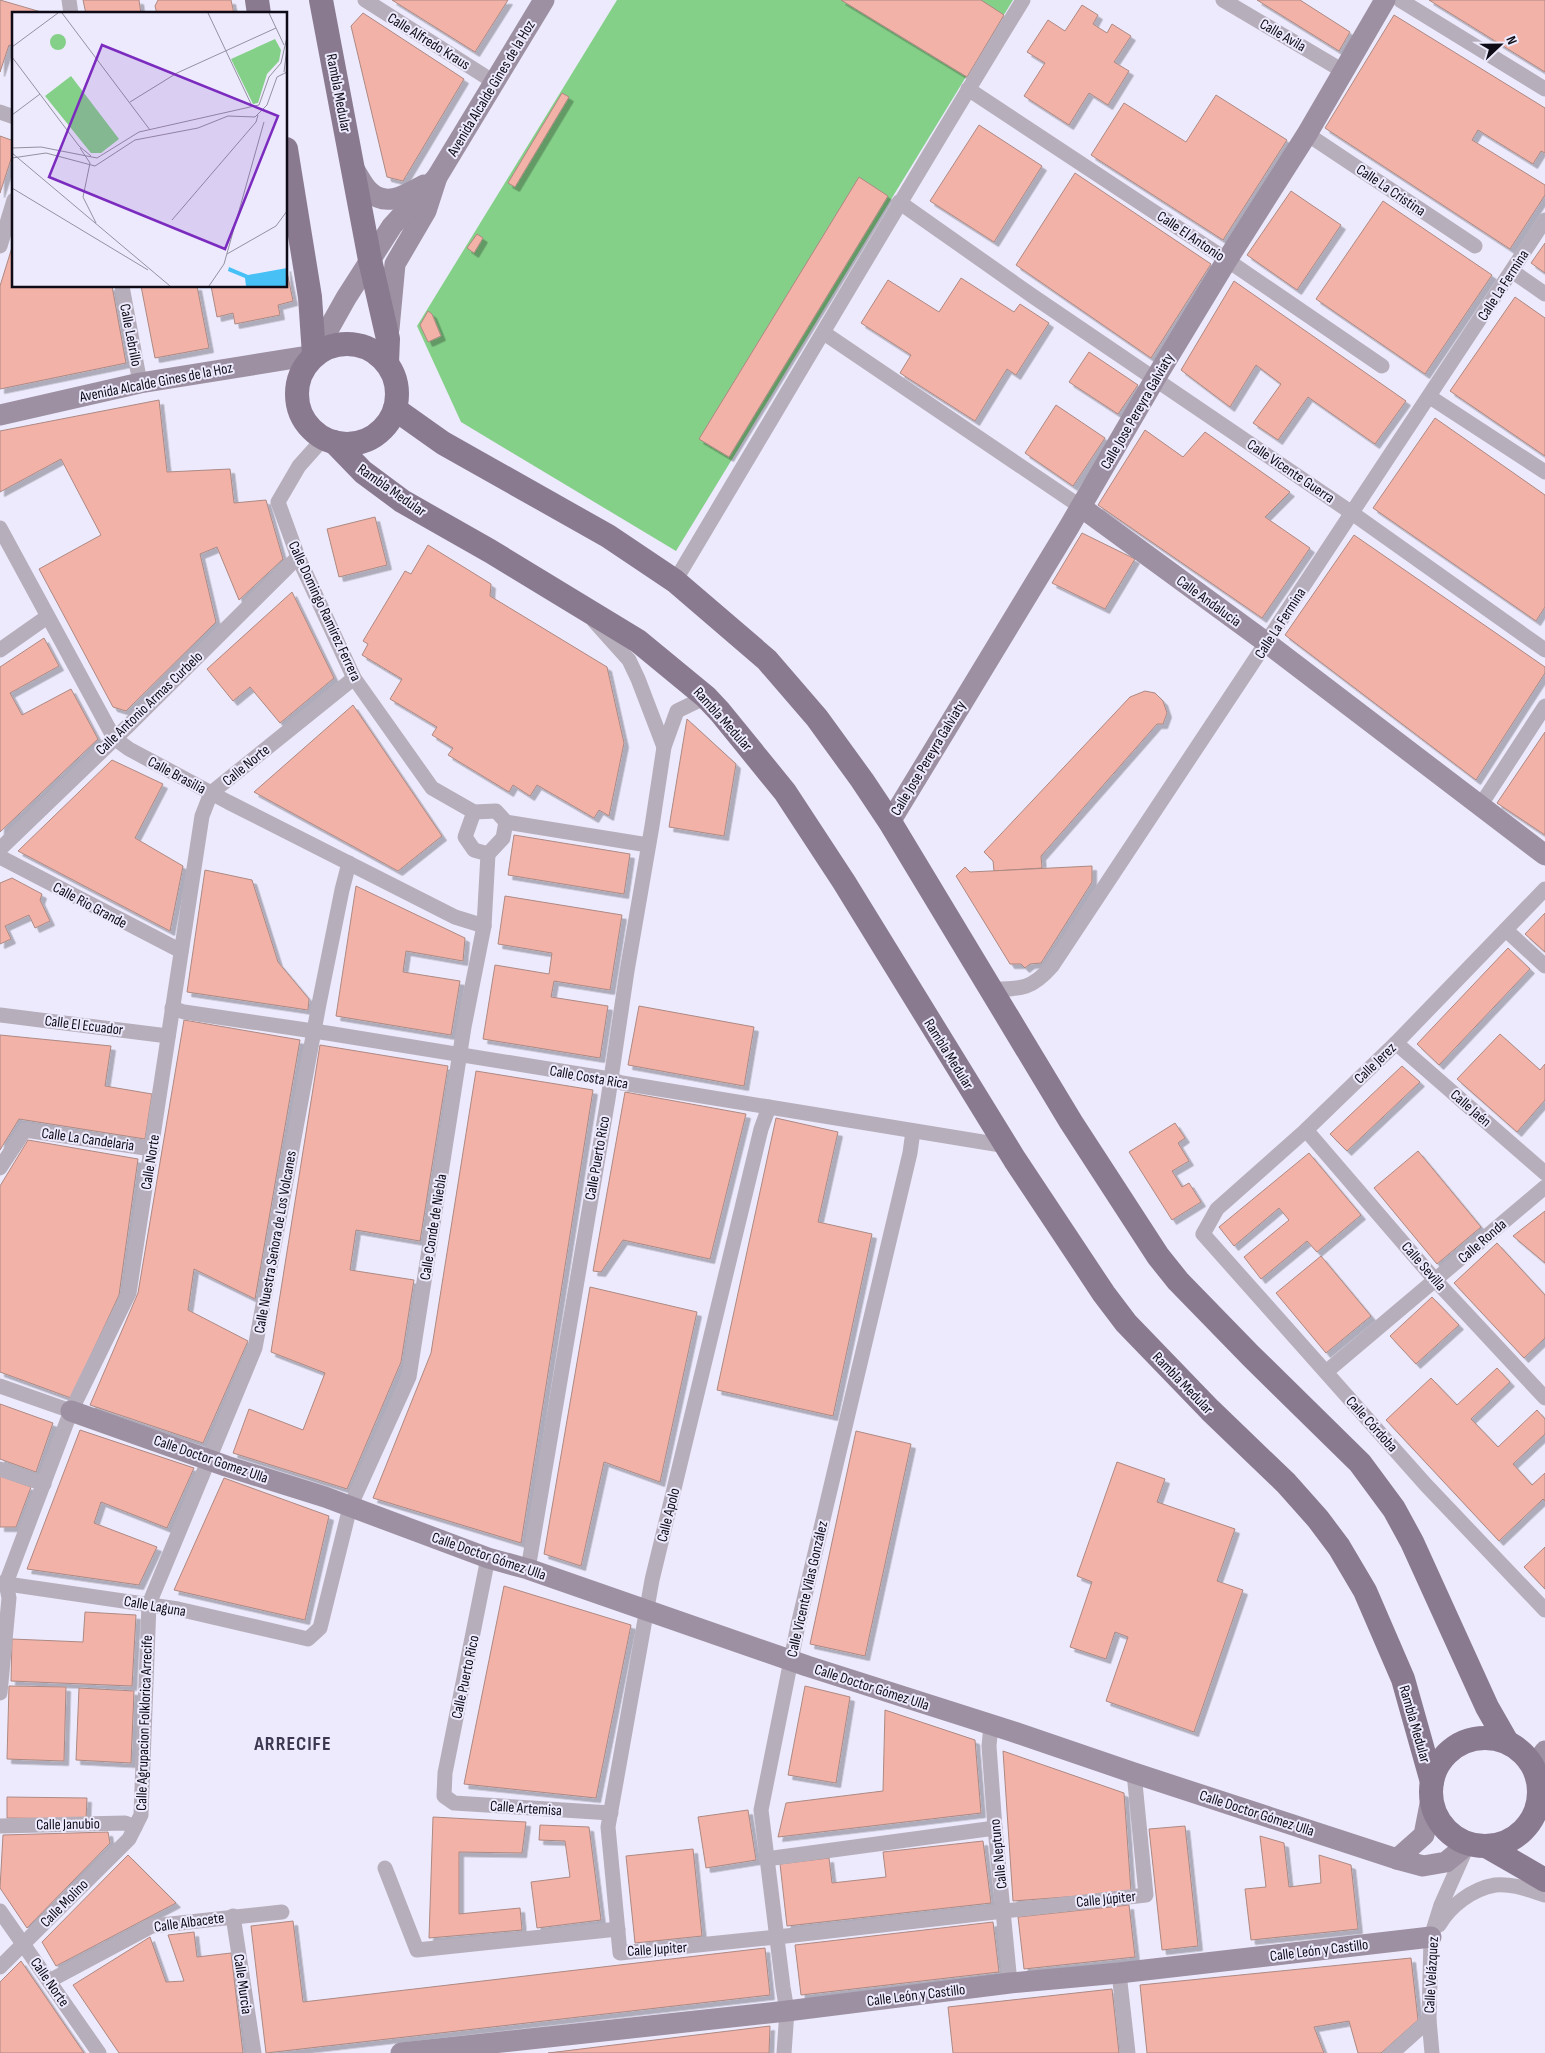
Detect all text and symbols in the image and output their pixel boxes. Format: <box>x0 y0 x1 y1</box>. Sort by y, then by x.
street label: Calle Alfredo Kraus <box>384 9 474 74</box>
inset map <box>12 12 288 288</box>
street label: Calle Avila <box>1256 15 1309 56</box>
street label: Avenida Alcalde Gines de la Hoz <box>443 16 540 161</box>
north arrow <box>1475 20 1525 70</box>
text: N <box>1502 34 1521 47</box>
street label: Rambla Medular <box>322 52 356 135</box>
street label: Calle La Cristina <box>1352 160 1429 221</box>
street label: Calle El Antonio <box>1153 207 1228 266</box>
street label: Calle La Fermina <box>1473 246 1534 324</box>
street label: Calle Lebrillo <box>115 302 146 368</box>
street label: Calle Jose Pereyra Galviaty <box>1096 350 1179 473</box>
street label: Avenida Alcalde Gines de la Hoz <box>77 358 235 407</box>
street label: Calle Vicente Guerra <box>1243 435 1338 508</box>
street label: Rambla Medular <box>354 460 430 521</box>
street label: Calle Domingo Ramírez Ferrera <box>284 538 365 684</box>
street label: Calle Andalucia <box>1173 572 1245 631</box>
street label: Calle La Fermina <box>1250 584 1311 662</box>
street label: Calle Antonio Armas Curbelo <box>92 647 207 759</box>
street label: Rambla Medular <box>689 683 757 756</box>
street label: Calle Jose Pereyra Galviaty <box>887 697 970 819</box>
street label: Calle Norte <box>219 740 274 790</box>
street label: Calle Brasilia <box>144 752 209 799</box>
street label: Calle Rio Grande <box>49 878 130 933</box>
street label: Calle El Ecuador <box>44 1011 125 1040</box>
street label: Rambla Medular <box>919 1015 978 1094</box>
street label: Calle Jerez <box>1350 1038 1401 1088</box>
street label: Calle Costa Rica <box>548 1061 630 1094</box>
street label: Calle Jaén <box>1446 1085 1495 1131</box>
street label: Calle Puerto Rico <box>581 1115 614 1202</box>
street label: Calle La Candelaria <box>40 1124 136 1155</box>
street label: Calle Norte <box>137 1133 164 1191</box>
street label: Calle Nuestra Señora de Los Volcanes <box>250 1149 301 1335</box>
street label: Calle Conde de Niebla <box>416 1172 451 1281</box>
street label: Calle Ronda <box>1454 1215 1511 1268</box>
street label: Calle Sevilla <box>1397 1238 1450 1295</box>
street label: Rambla Medular <box>1148 1348 1218 1419</box>
street label: Calle Córdoba <box>1342 1392 1402 1456</box>
street label: Calle Doctor Gomez Ulla <box>151 1431 271 1488</box>
street label: Calle Apolo <box>653 1486 684 1544</box>
street label: Calle Vicente Vilas González <box>783 1519 833 1659</box>
street label: Calle Doctor Gómez Ulla <box>429 1528 549 1585</box>
street label: Calle Laguna <box>122 1592 188 1621</box>
street label: Calle Puerto Rico <box>447 1634 484 1721</box>
street label: Calle Agrupacion Folklorica Arrecife <box>132 1635 157 1811</box>
street label: Calle Doctor Gómez Ulla <box>812 1660 932 1715</box>
street label: Rambla Medular <box>1394 1683 1435 1766</box>
district label: ARRECIFE <box>253 1732 332 1756</box>
street label: Calle Doctor Gómez Ulla <box>1197 1786 1317 1841</box>
street label: Calle Artemisa <box>489 1797 563 1821</box>
street label: Calle Janubio <box>36 1814 100 1835</box>
street label: Calle Neptuno <box>985 1818 1012 1890</box>
street label: Calle Molino <box>36 1875 92 1931</box>
street label: Calle Júpiter <box>1075 1887 1138 1912</box>
street label: Calle Albacete <box>153 1908 225 1937</box>
street label: Calle León y Castillo <box>1269 1935 1369 1966</box>
street label: Calle Velázquez <box>1420 1936 1443 2014</box>
street label: Calle Jupiter <box>626 1938 688 1961</box>
street label: Calle Murcia <box>229 1953 256 2016</box>
street label: Calle Norte <box>26 1954 73 2011</box>
street label: Calle León y Castillo <box>866 1980 966 2011</box>

